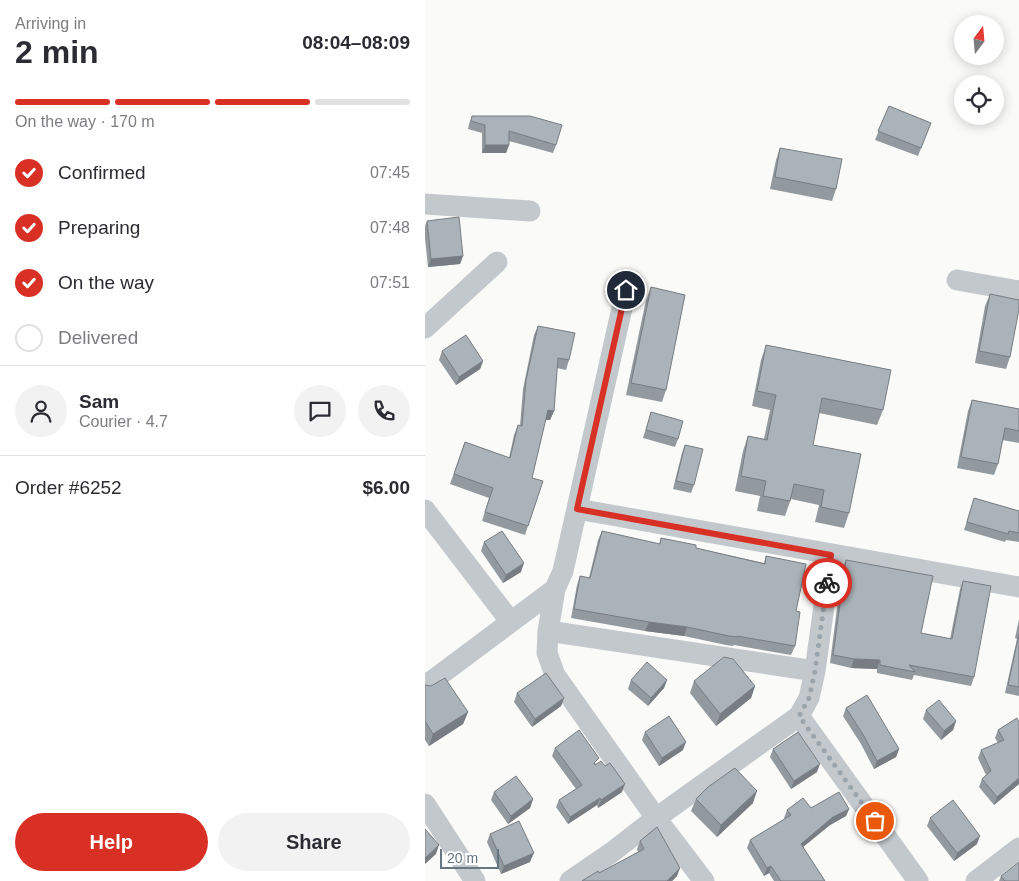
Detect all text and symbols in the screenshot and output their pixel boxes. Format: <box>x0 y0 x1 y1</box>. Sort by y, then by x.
text: Arriving in <box>15 15 86 32</box>
north arrow <box>954 15 1004 65</box>
map controls <box>954 15 1004 125</box>
text: 08:04–08:09 <box>302 32 410 53</box>
text: 2 min <box>15 34 99 70</box>
button: locate <box>954 75 1004 125</box>
text: On the way · 170 m <box>15 113 155 130</box>
icon: check <box>15 159 43 187</box>
text: Confirmed <box>58 162 146 183</box>
text: 07:45 <box>370 164 410 181</box>
icon: check <box>15 214 43 242</box>
text: Preparing <box>58 217 140 238</box>
text: 07:48 <box>370 219 410 236</box>
icon: check <box>15 269 43 297</box>
pin <box>605 269 647 311</box>
text: On the way <box>58 272 154 293</box>
text: 07:51 <box>370 274 410 291</box>
icon: home <box>612 276 640 304</box>
text: Delivered <box>58 327 138 348</box>
button: person <box>15 385 67 437</box>
button: chat <box>294 385 346 437</box>
button: phone <box>358 385 410 437</box>
text: Sam <box>79 391 119 412</box>
text: Courier · 4.7 <box>79 413 168 430</box>
text: Order #6252 <box>15 477 122 498</box>
text: $6.00 <box>362 477 410 498</box>
courier <box>802 558 852 608</box>
icon: bike <box>813 569 841 597</box>
pin <box>854 800 896 842</box>
icon: bag <box>861 807 889 835</box>
button: Help <box>15 813 208 871</box>
button: Share <box>218 813 410 871</box>
scale bar <box>440 846 499 869</box>
text: 20 m <box>447 850 478 866</box>

